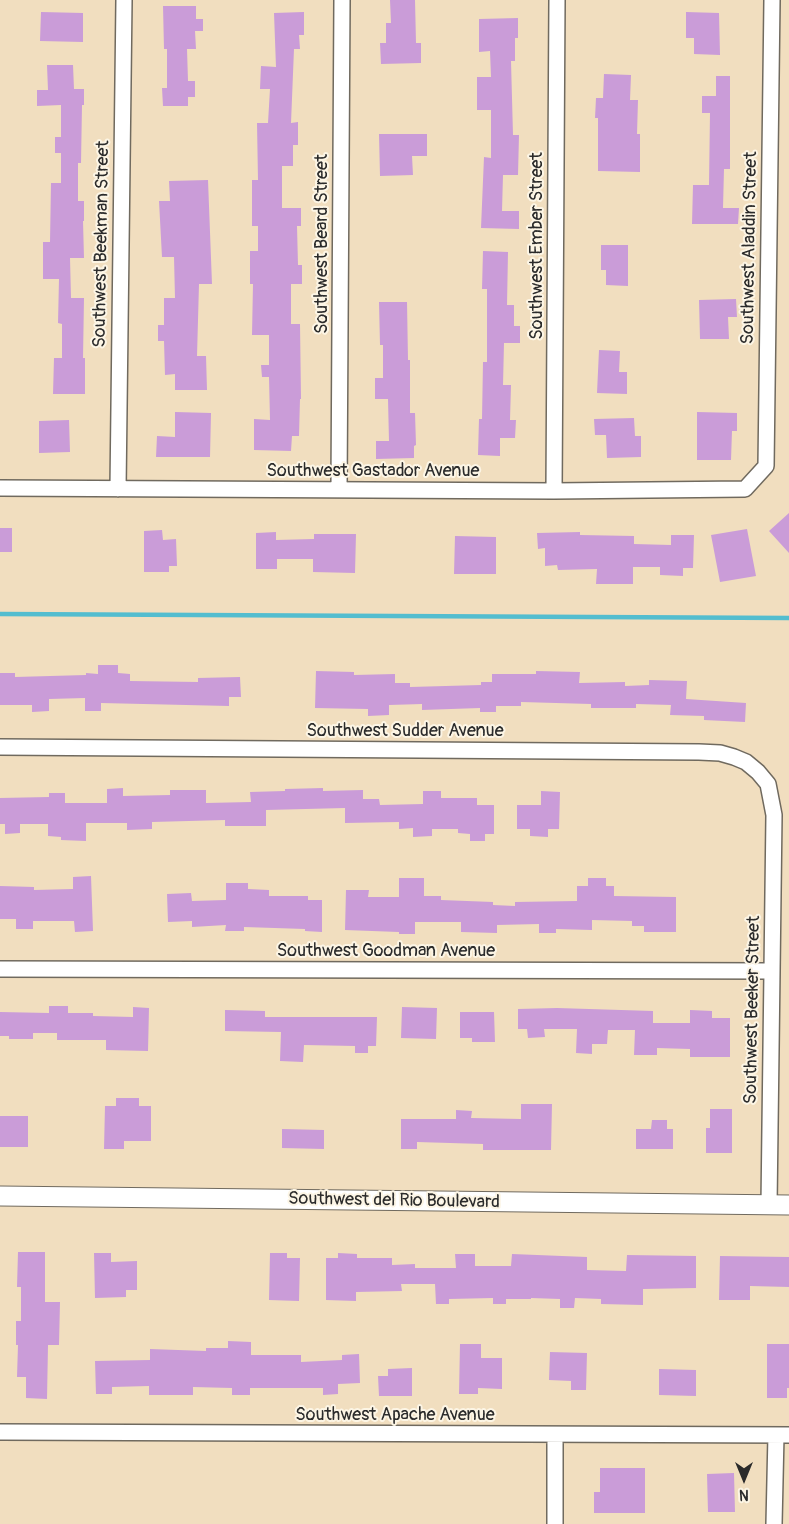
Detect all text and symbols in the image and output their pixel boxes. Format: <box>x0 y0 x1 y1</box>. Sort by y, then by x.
street label: Southwest Beekman Street <box>89 140 115 348</box>
street label: Southwest Aladdin Street <box>738 151 762 345</box>
street label: Southwest Ember Street <box>526 152 548 340</box>
street label: Southwest Beard Street <box>311 154 333 334</box>
street label: Southwest Gastador Avenue <box>267 460 479 482</box>
street label: Southwest Sudder Avenue <box>306 720 504 742</box>
street label: Southwest Beeker Street <box>741 916 765 1104</box>
street label: Southwest Goodman Avenue <box>277 940 495 962</box>
street label: Southwest del Rio Boulevard <box>288 1188 500 1214</box>
street label: Southwest Apache Avenue <box>295 1404 495 1426</box>
north arrow <box>719 1454 769 1504</box>
text: N <box>739 1486 749 1503</box>

